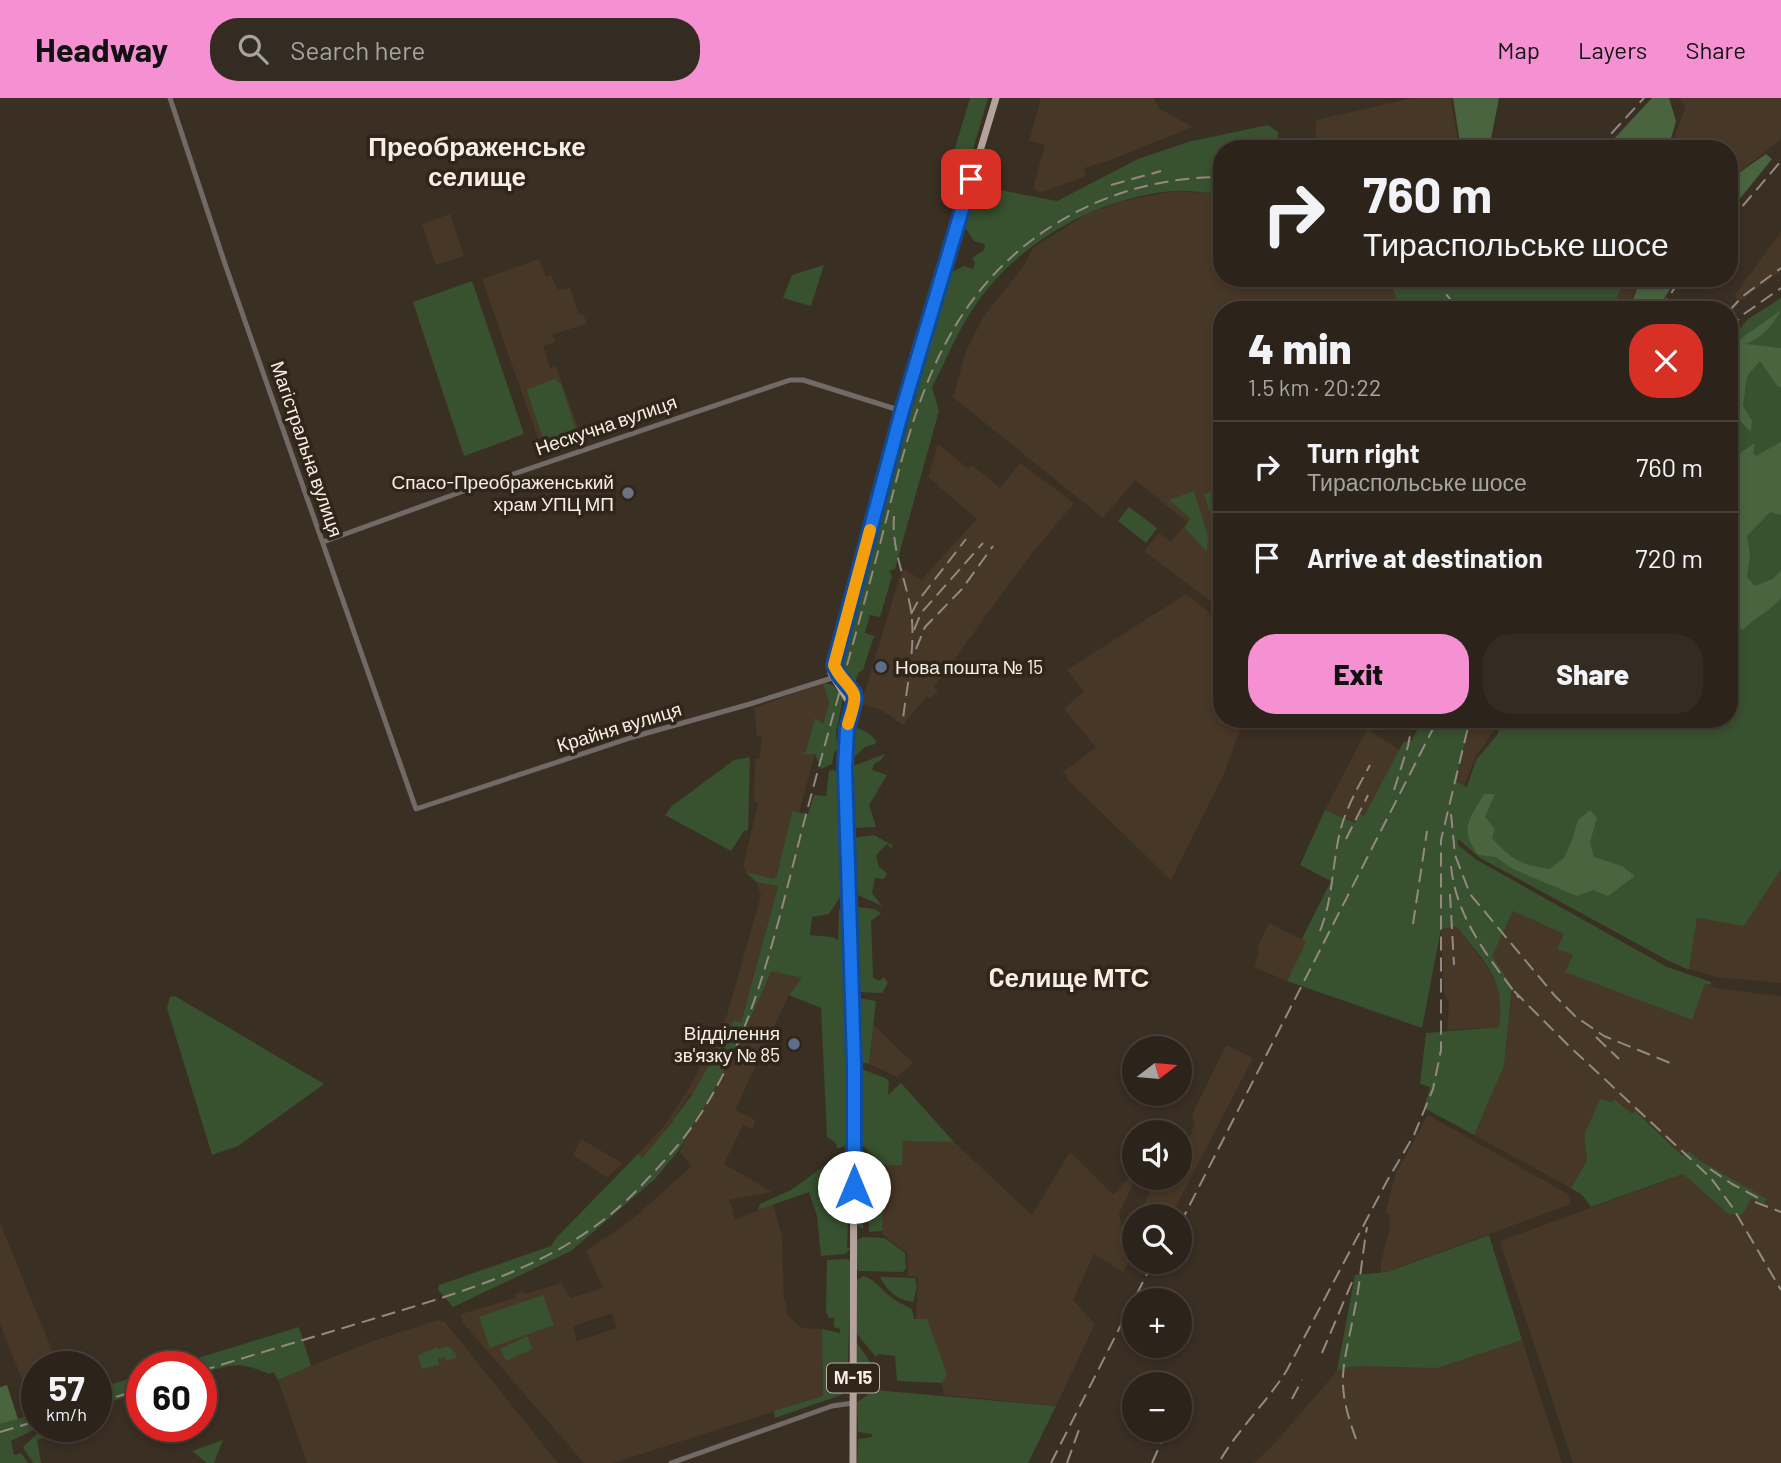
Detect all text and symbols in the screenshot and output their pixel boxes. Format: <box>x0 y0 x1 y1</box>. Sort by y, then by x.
search box <box>210 18 700 81</box>
text: Headway <box>35 29 168 69</box>
icon: search <box>234 30 272 68</box>
text: Search here <box>290 34 425 65</box>
text: Map <box>1497 35 1540 64</box>
text: Layers <box>1578 35 1647 64</box>
text: Share <box>1685 35 1746 64</box>
district label: Преображенське селище <box>368 130 586 191</box>
pin <box>941 149 1001 209</box>
icon: arrive <box>952 160 990 198</box>
text: 760 m <box>1363 164 1492 223</box>
icon: right <box>1248 168 1339 259</box>
text: Тираспольське шосе <box>1363 224 1669 262</box>
text: 4 min <box>1248 322 1352 372</box>
button: close <box>1629 324 1703 398</box>
street label: Магістральна вулиця <box>267 358 348 540</box>
text: 1.5 km · 20:22 <box>1248 373 1381 401</box>
street label: Нескучна вулиця <box>532 390 680 460</box>
text: Turn right <box>1307 437 1420 468</box>
icon: right <box>1248 448 1286 486</box>
text: 760 m <box>1636 451 1703 482</box>
text: Тираспольське шосе <box>1307 468 1527 496</box>
place label: Спасо-Преображенський храм УПЦ МП <box>392 470 614 515</box>
marker: Спасо-Преображенський храм УПЦ МП <box>620 485 636 501</box>
icon: arrive <box>1248 539 1286 577</box>
text: Arrive at destination <box>1307 542 1543 573</box>
text: 720 m <box>1635 542 1703 573</box>
button: Exit <box>1248 634 1469 714</box>
button: Share <box>1483 634 1703 714</box>
place label: Нова пошта № 15 <box>895 655 1043 678</box>
marker: Нова пошта № 15 <box>873 659 889 675</box>
street label: Крайня вулиця <box>554 697 684 756</box>
district label: Cелище МТС <box>989 961 1150 992</box>
place label: Відділення зв'язку № 85 <box>674 1021 780 1066</box>
marker: Відділення зв'язку № 85 <box>786 1036 802 1052</box>
north arrow <box>1122 1036 1192 1106</box>
map controls <box>1122 1036 1192 1442</box>
button: sound <box>1122 1120 1192 1190</box>
position arrow <box>817 1150 891 1224</box>
button: search <box>1122 1204 1192 1274</box>
button: + <box>1122 1288 1192 1358</box>
speed limit sign: 60 <box>126 1351 217 1442</box>
road number: М-15 <box>827 1364 879 1392</box>
text: 57 <box>48 1366 85 1408</box>
button: − <box>1122 1372 1192 1442</box>
text: km/h <box>46 1403 87 1425</box>

